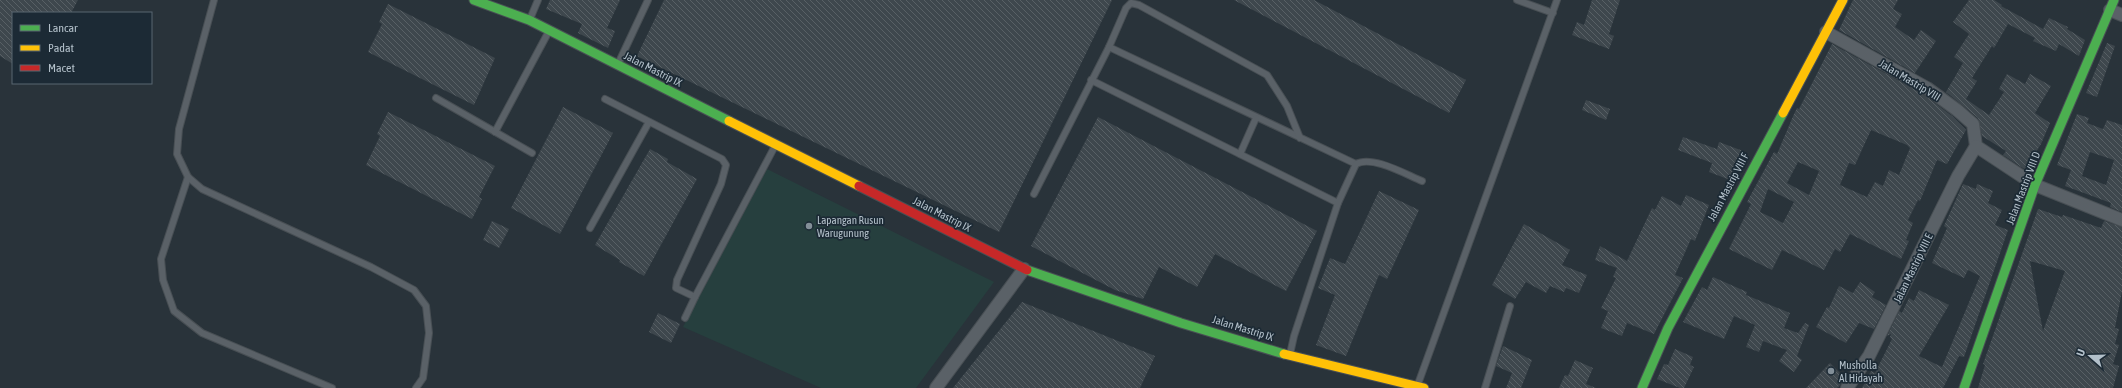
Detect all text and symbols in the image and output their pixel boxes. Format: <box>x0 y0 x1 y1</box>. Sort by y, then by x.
legend <box>12 12 152 84</box>
text: Lancar <box>48 21 78 35</box>
text: Padat <box>48 41 74 55</box>
street label: Jalan Mastrip IX <box>622 49 684 89</box>
street label: Jalan Mastrip VIII <box>1877 57 1943 103</box>
text: Macet <box>48 61 76 75</box>
street label: Jalan Mastrip VIII F <box>1705 150 1751 223</box>
street label: Jalan Mastrip VIII D <box>2004 150 2042 226</box>
street label: Jalan Mastrip IX <box>911 194 973 234</box>
place label: Lapangan Rusun Warugunung <box>817 214 884 239</box>
marker: Lapangan Rusun Warugunung <box>804 221 814 231</box>
street label: Jalan Mastrip VIII E <box>1891 231 1935 305</box>
street label: Jalan Mastrip IX <box>1211 313 1275 343</box>
north arrow <box>2070 336 2110 376</box>
text: U <box>2074 347 2087 358</box>
place label: Musholla Al Hidayah <box>1839 359 1883 384</box>
marker: Musholla Al Hidayah <box>1826 366 1836 376</box>

